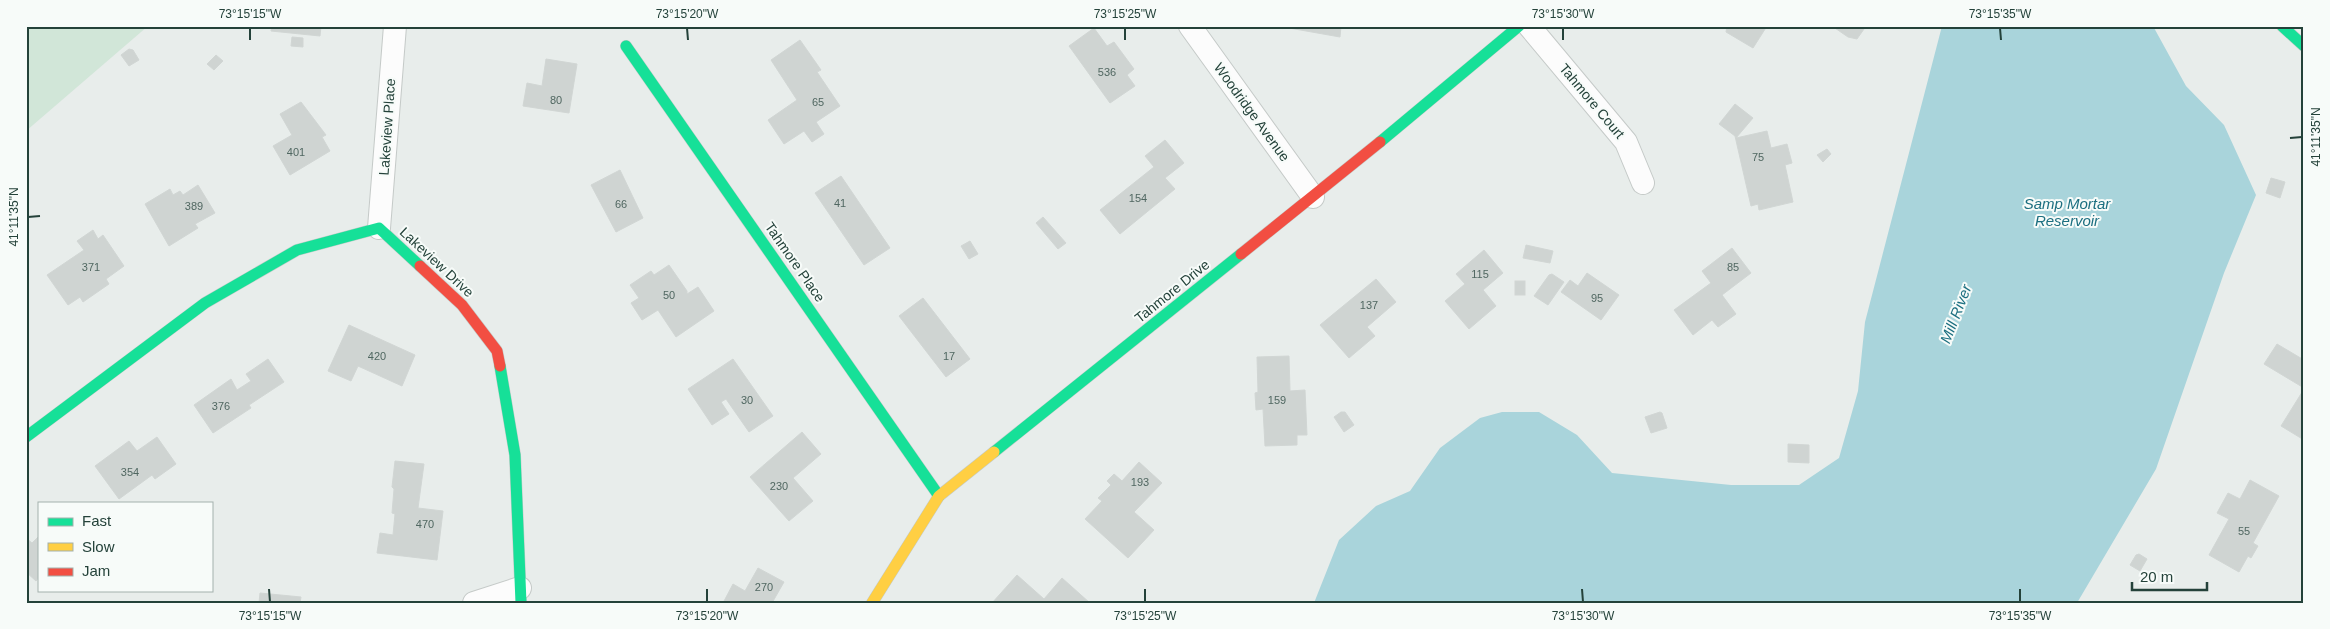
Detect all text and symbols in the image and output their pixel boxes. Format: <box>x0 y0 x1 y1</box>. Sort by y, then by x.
text: 73°15'15"W <box>219 7 282 21</box>
text: 73°15'20"W <box>656 7 719 21</box>
text: 73°15'25"W <box>1094 7 1157 21</box>
text: 73°15'30"W <box>1532 7 1595 21</box>
text: 73°15'35"W <box>1969 7 2032 21</box>
street label: Woodridge Avenue <box>1211 60 1293 165</box>
street label: Tahmore Court <box>1556 60 1628 142</box>
house number: 536 <box>1098 66 1116 78</box>
street label: Lakeview Place <box>376 78 398 176</box>
house number: 80 <box>550 94 562 106</box>
house number: 65 <box>812 96 824 108</box>
text: 41°11'35"N <box>2309 107 2323 167</box>
house number: 401 <box>287 146 305 158</box>
house number: 75 <box>1752 151 1764 163</box>
text: 41°11'35"N <box>7 187 21 247</box>
house number: 154 <box>1129 192 1147 204</box>
water label: Samp Mortar Reservoir <box>2024 195 2111 229</box>
house number: 41 <box>834 197 846 209</box>
house number: 66 <box>615 198 627 210</box>
house number: 389 <box>185 200 203 212</box>
street label: Tahmore Place <box>762 219 828 305</box>
street label: Lakeview Drive <box>397 224 477 300</box>
street label: Tahmore Drive <box>1132 256 1213 326</box>
house number: 371 <box>82 261 100 273</box>
house number: 85 <box>1727 261 1739 273</box>
house number: 115 <box>1471 268 1489 280</box>
water label: Mill River <box>1937 281 1975 346</box>
house number: 50 <box>663 289 675 301</box>
house number: 95 <box>1591 292 1603 304</box>
house number: 137 <box>1360 299 1378 311</box>
house number: 420 <box>368 350 386 362</box>
house number: 17 <box>943 350 955 362</box>
house number: 30 <box>741 394 753 406</box>
house number: 159 <box>1268 394 1286 406</box>
house number: 376 <box>212 400 230 412</box>
house number: 354 <box>121 466 139 478</box>
house number: 193 <box>1131 476 1149 488</box>
house number: 230 <box>770 480 788 492</box>
legend <box>38 502 212 592</box>
text: Fast <box>82 512 112 529</box>
house number: 470 <box>416 518 434 530</box>
house number: 55 <box>2238 525 2250 537</box>
text: Slow <box>82 538 115 555</box>
scale bar <box>2132 559 2208 591</box>
text: Jam <box>82 562 110 579</box>
text: 20 m <box>2140 568 2173 585</box>
house number: 270 <box>755 581 773 593</box>
text: 73°15'15"W <box>239 609 302 623</box>
text: 73°15'20"W <box>676 609 739 623</box>
text: 73°15'25"W <box>1114 609 1177 623</box>
text: 73°15'30"W <box>1552 609 1615 623</box>
text: 73°15'35"W <box>1989 609 2052 623</box>

